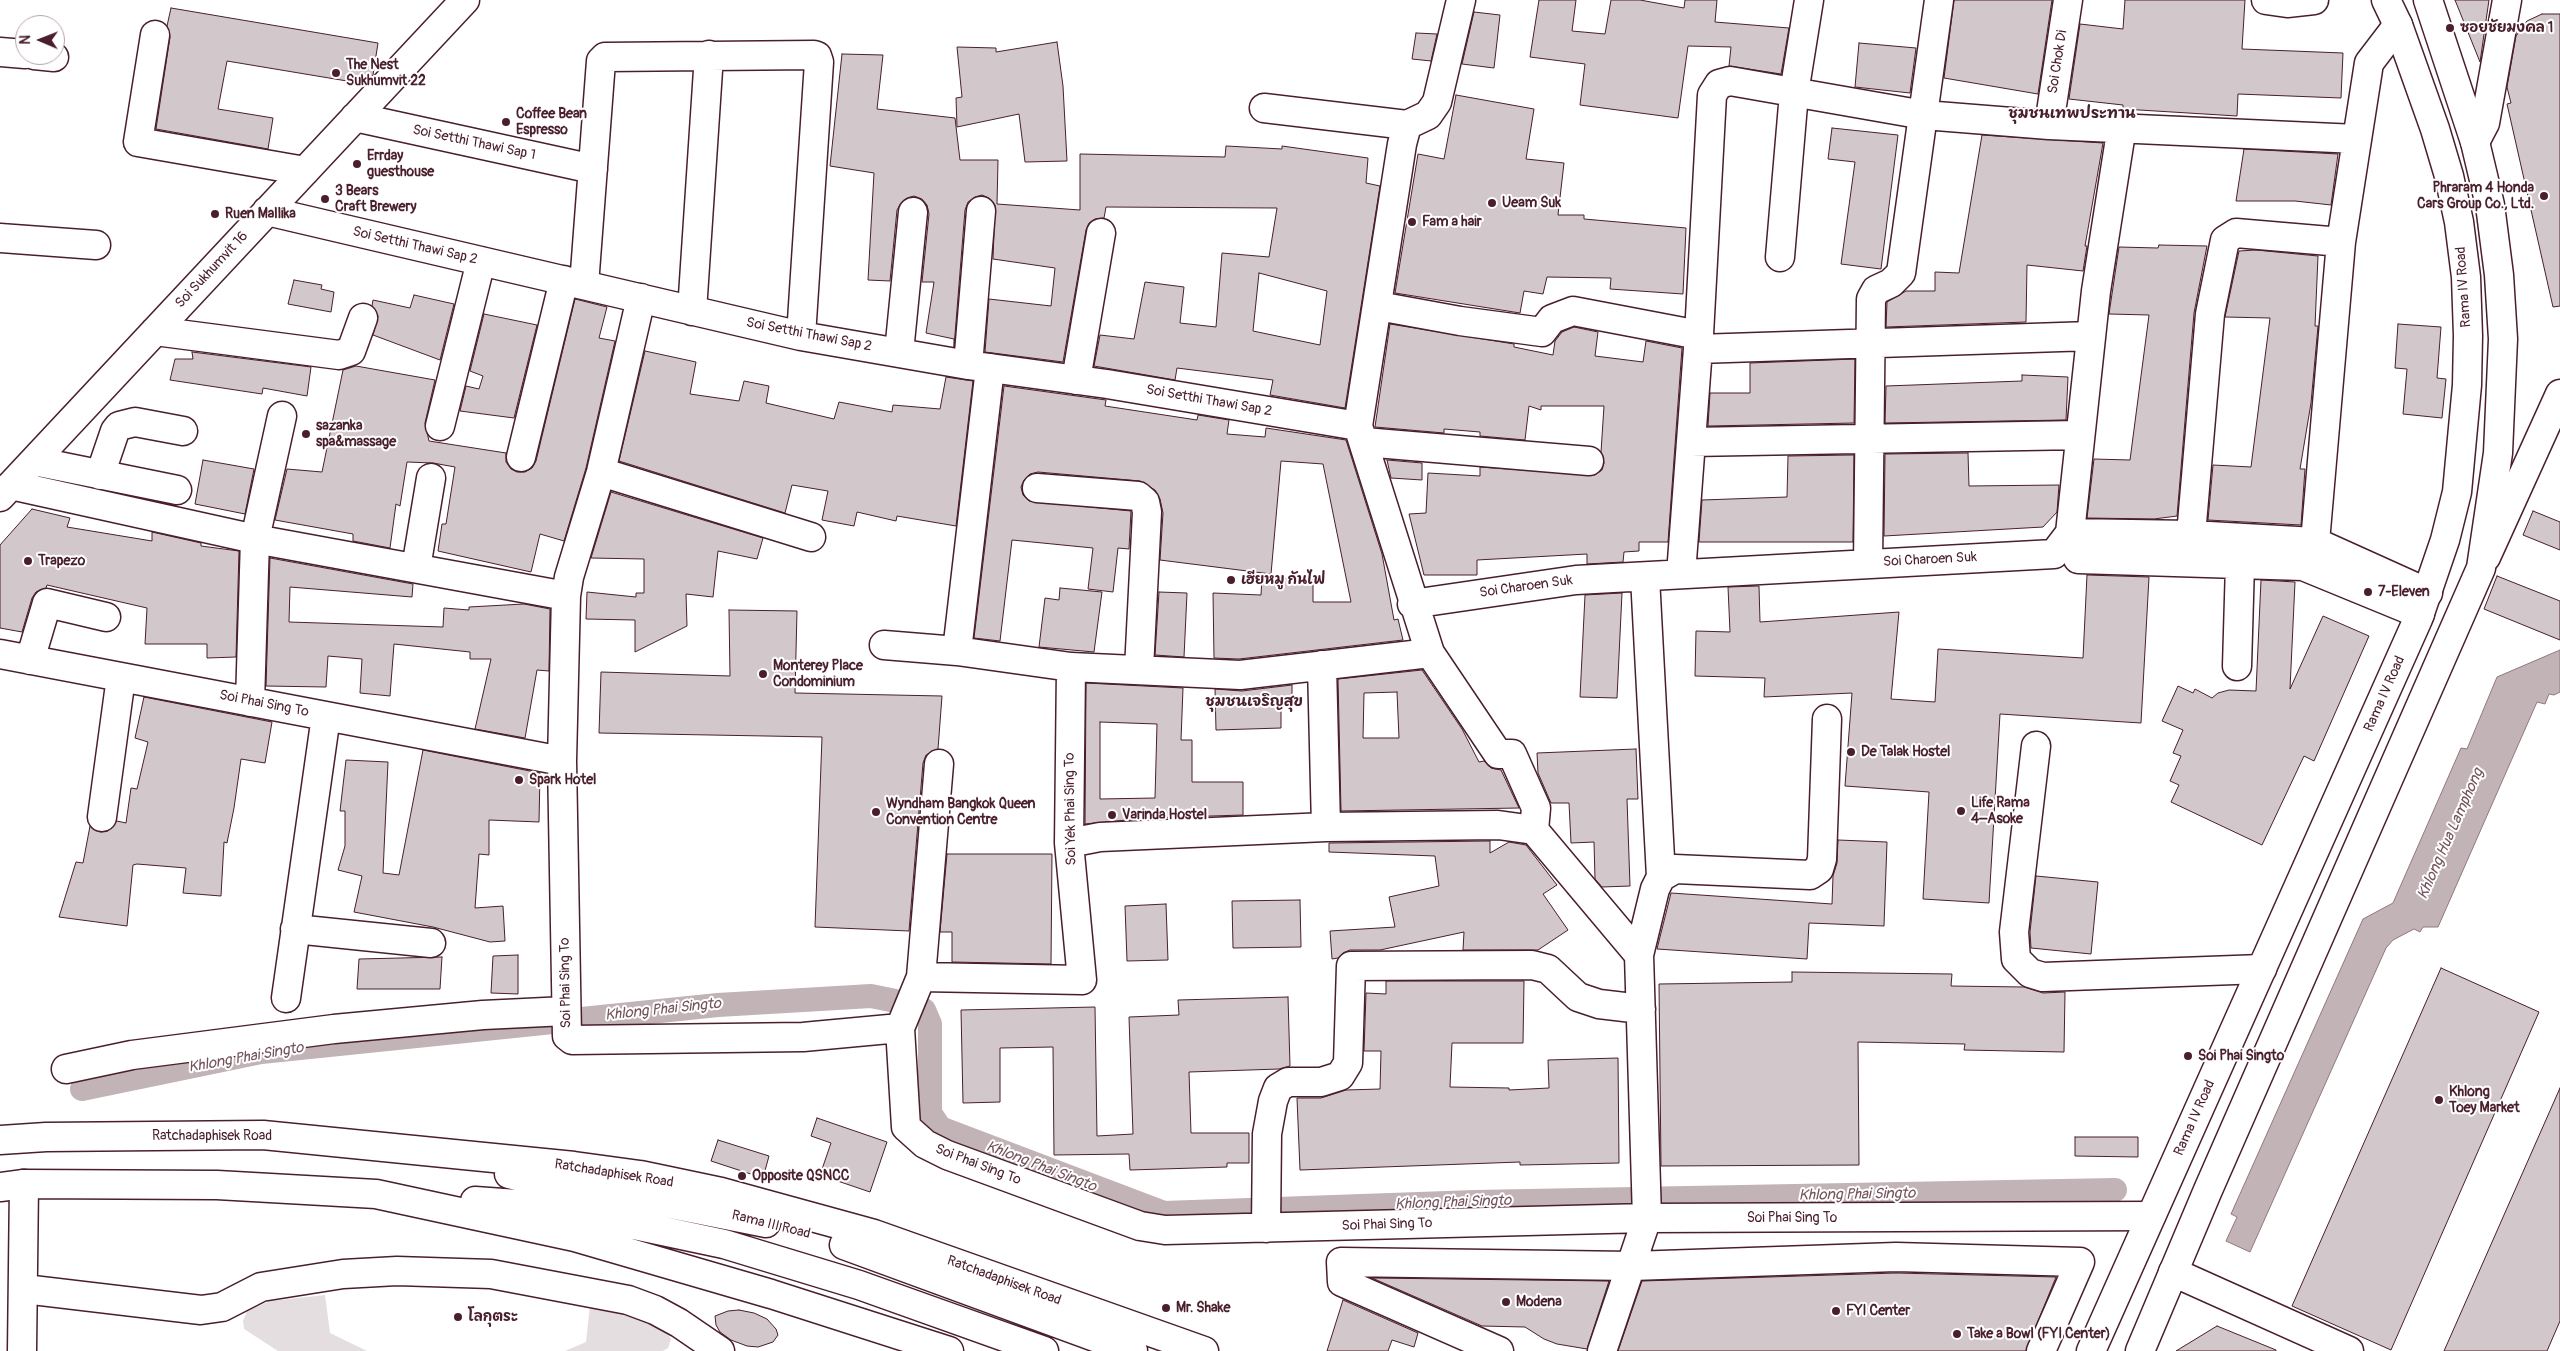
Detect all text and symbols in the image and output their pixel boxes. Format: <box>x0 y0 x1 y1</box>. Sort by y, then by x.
north arrow <box>15 15 65 65</box>
place label: ซอยชัยมงคล 1 <box>2460 20 2553 36</box>
marker: ซอยชัยมงคล 1 <box>2444 22 2456 34</box>
street label: Soi Chok Di <box>2045 29 2071 95</box>
text: N <box>17 35 34 45</box>
place label: The Nest Sukhumvit 22 <box>346 57 426 90</box>
marker: The Nest Sukhumvit 22 <box>330 67 342 79</box>
district label: ชุมชนเทพประทาน <box>2008 105 2136 123</box>
place label: Coffee Bean Espresso <box>516 106 587 138</box>
marker: Coffee Bean Espresso <box>500 116 512 128</box>
street label: Soi Setthi Thawi Sap 1 <box>411 122 537 164</box>
place label: Errday guesthouse <box>367 148 434 180</box>
marker: Errday guesthouse <box>351 158 363 170</box>
place label: Phraram 4 Honda Cars Group Co., Ltd. <box>2417 180 2534 212</box>
place label: 3 Bears Craft Brewery <box>335 183 416 216</box>
marker: Phraram 4 Honda Cars Group Co., Ltd. <box>2538 190 2550 202</box>
marker: 3 Bears Craft Brewery <box>319 193 331 205</box>
place label: Ueam Suk <box>1502 195 1561 211</box>
marker: Ueam Suk <box>1486 197 1498 209</box>
place label: Ruen Mallika <box>225 206 296 222</box>
marker: Ruen Mallika <box>209 208 221 220</box>
place label: Fam a hair <box>1422 214 1482 230</box>
marker: Fam a hair <box>1406 216 1418 228</box>
street label: Soi Setthi Thawi Sap 2 <box>351 223 479 269</box>
street label: Soi Sukhumvit 16 <box>172 228 252 312</box>
street label: Rama IV Road <box>2453 246 2475 328</box>
street label: Soi Setthi Thawi Sap 2 <box>745 315 873 355</box>
street label: Soi Setthi Thawi Sap 2 <box>1145 382 1273 420</box>
place label: sazanka spa&massage <box>316 418 396 451</box>
marker: sazanka spa&massage <box>300 428 312 440</box>
street label: Soi Charoen Suk <box>1883 549 1977 571</box>
place label: Trapezo <box>38 553 85 569</box>
marker: Trapezo <box>22 555 34 567</box>
place label: เฮียหมู กันไฟ <box>1241 572 1325 588</box>
street label: Soi Charoen Suk <box>1478 572 1574 602</box>
marker: เฮียหมู กันไฟ <box>1225 574 1237 586</box>
place label: 7-Eleven <box>2378 584 2430 600</box>
marker: 7-Eleven <box>2362 586 2374 598</box>
street label: Rama IV Road <box>2361 654 2409 734</box>
place label: Monterey Place Condominium <box>773 658 863 690</box>
marker: Monterey Place Condominium <box>757 668 769 680</box>
street label: Soi Phai Sing To <box>218 687 310 721</box>
district label: ชุมชนเจริญสุข <box>1205 693 1303 711</box>
place label: De Talak Hostel <box>1861 744 1950 760</box>
marker: De Talak Hostel <box>1845 746 1857 758</box>
street label: Soi Yek Phai Sing To <box>1062 752 1080 866</box>
water label: Khlong Hua Lamphong <box>2414 766 2488 902</box>
place label: Spark Hotel <box>529 772 596 788</box>
marker: Spark Hotel <box>513 774 525 786</box>
place label: Life Rama 4–Asoke <box>1971 795 2030 828</box>
place label: Wyndham Bangkok Queen Convention Centre <box>886 796 1036 829</box>
marker: Life Rama 4–Asoke <box>1955 805 1967 817</box>
marker: Wyndham Bangkok Queen Convention Centre <box>870 806 882 818</box>
place label: Varinda Hostel <box>1122 807 1207 823</box>
marker: Varinda Hostel <box>1106 809 1118 821</box>
street label: Soi Phai Sing To <box>557 938 575 1028</box>
water label: Khlong Phai Singto <box>604 995 722 1025</box>
water label: Khlong Phai Singto <box>187 1039 305 1077</box>
place label: Soi Phai Singto <box>2198 1048 2284 1064</box>
marker: Soi Phai Singto <box>2182 1050 2194 1062</box>
street label: Rama IV Road <box>2171 1078 2219 1158</box>
place label: Khlong Toey Market <box>2449 1084 2520 1116</box>
marker: Khlong Toey Market <box>2433 1094 2445 1106</box>
street label: Ratchadaphisek Road <box>152 1128 272 1144</box>
water label: Khlong Phai Singto <box>983 1138 1099 1196</box>
street label: Soi Phai Sing To <box>933 1141 1023 1189</box>
street label: Ratchadaphisek Road <box>553 1156 675 1192</box>
place label: Opposite QSNCC <box>752 1168 849 1184</box>
marker: Opposite QSNCC <box>736 1170 748 1182</box>
water label: Khlong Phai Singto <box>1799 1185 1915 1205</box>
water label: Khlong Phai Singto <box>1394 1192 1512 1214</box>
street label: Rama III Road <box>730 1207 812 1243</box>
street label: Soi Phai Sing To <box>1747 1210 1837 1226</box>
street label: Soi Phai Sing To <box>1341 1215 1433 1235</box>
street label: Ratchadaphisek Road <box>945 1253 1063 1309</box>
place label: Modena <box>1516 1294 1562 1310</box>
marker: Modena <box>1500 1296 1512 1308</box>
place label: Mr. Shake <box>1176 1300 1230 1316</box>
marker: Mr. Shake <box>1160 1302 1172 1314</box>
place label: FYI Center <box>1846 1303 1910 1319</box>
marker: FYI Center <box>1830 1305 1842 1317</box>
place label: โลกุตระ <box>468 1309 518 1325</box>
marker: โลกุตระ <box>452 1311 464 1323</box>
place label: Take a Bowl (FYI Center) <box>1967 1326 2110 1342</box>
marker: Take a Bowl (FYI Center) <box>1951 1328 1963 1340</box>

